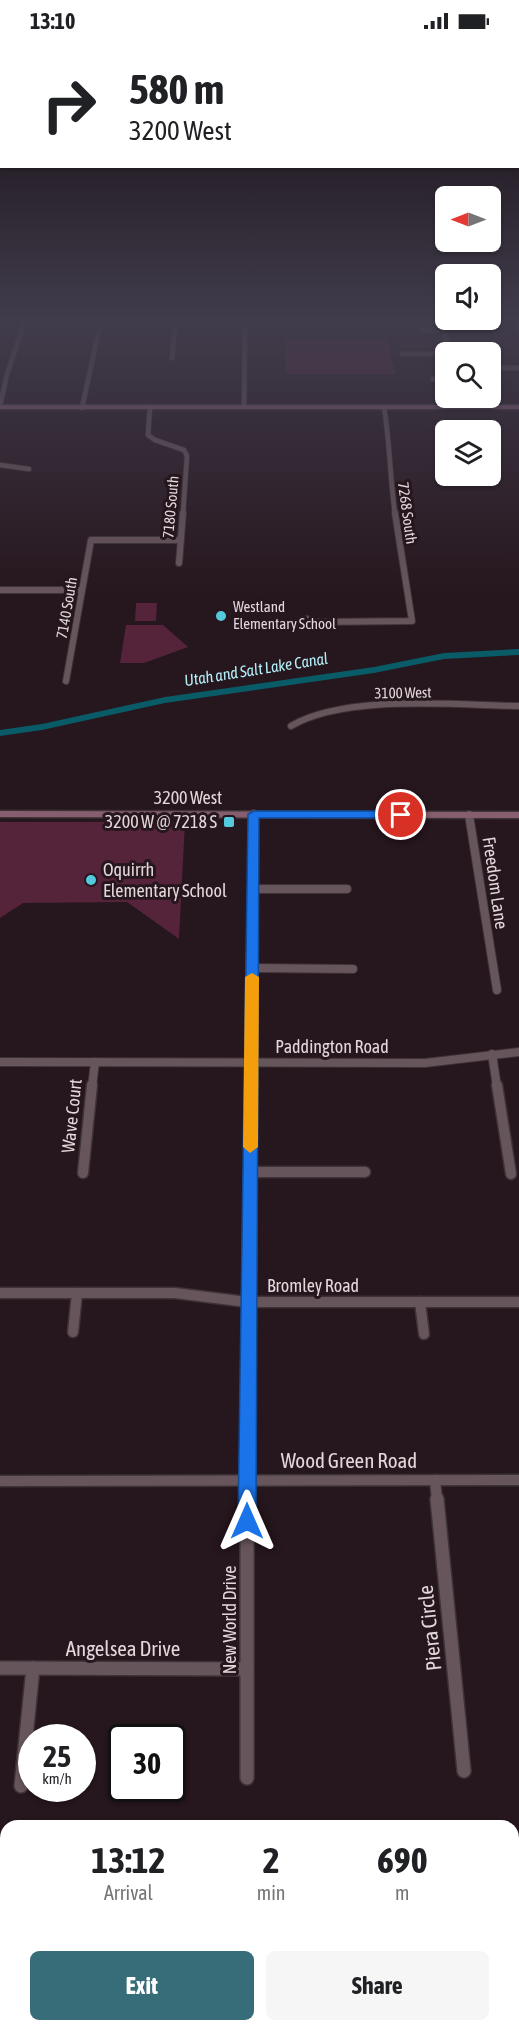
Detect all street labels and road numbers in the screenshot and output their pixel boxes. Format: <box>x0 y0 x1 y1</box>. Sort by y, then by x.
street label: 7180 South <box>159 475 182 539</box>
street label: 7268 South <box>395 481 420 545</box>
street label: 7140 South <box>53 576 80 640</box>
street label: 3100 West <box>374 684 432 701</box>
street label: 3200 West <box>154 787 222 808</box>
street label: Freedom Lane <box>479 835 512 930</box>
street label: Paddington Road <box>275 1036 389 1057</box>
street label: Wave Court <box>57 1078 86 1154</box>
street label: Bromley Road <box>267 1275 359 1296</box>
street label: Wood Green Road <box>281 1448 417 1472</box>
street label: New World Drive <box>219 1566 240 1674</box>
street label: Piera Circle <box>413 1584 445 1672</box>
street label: Angelsea Drive <box>66 1636 180 1660</box>

